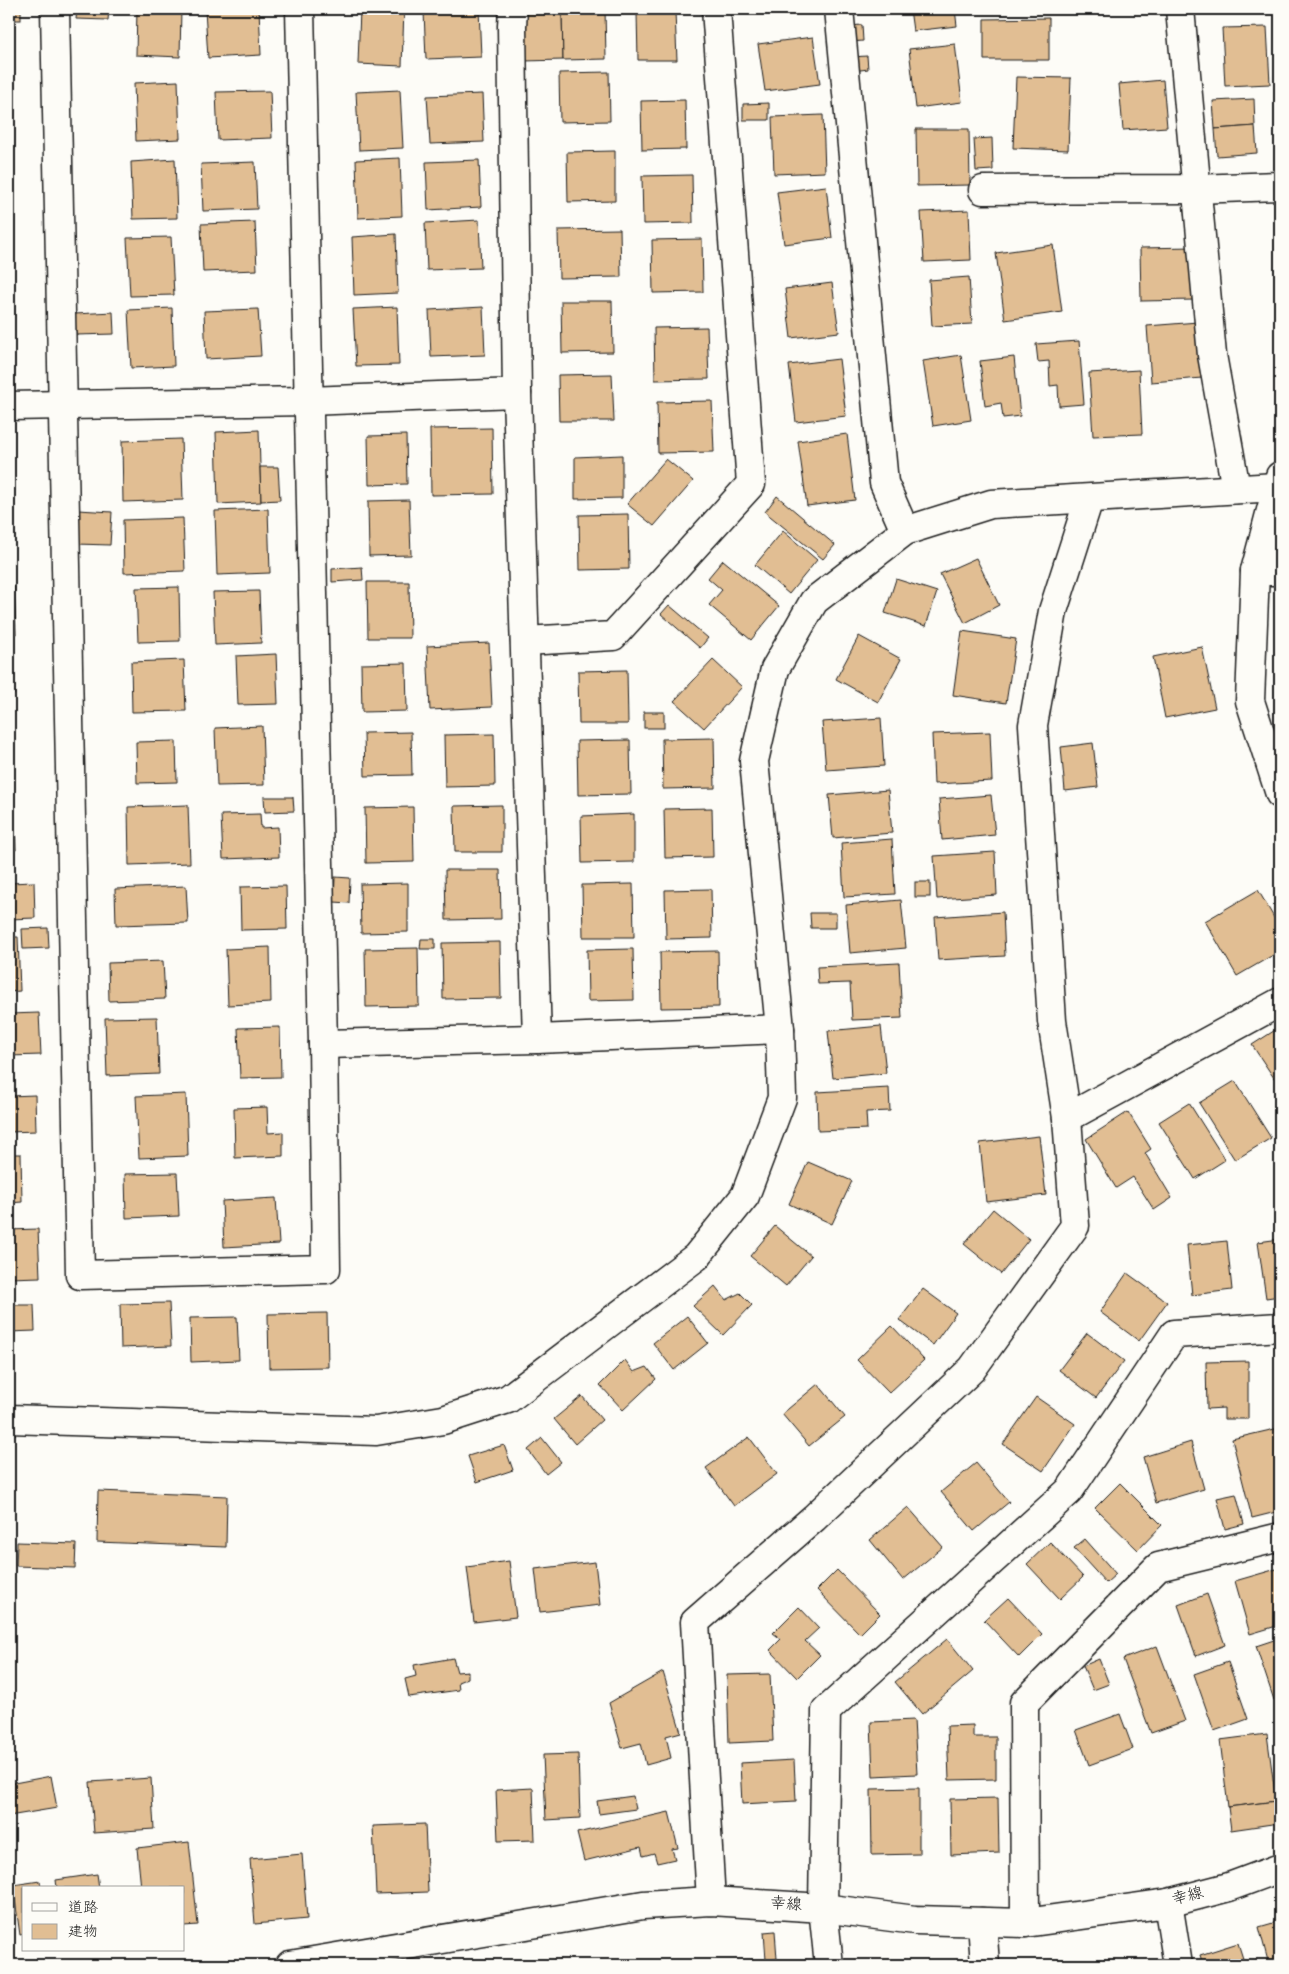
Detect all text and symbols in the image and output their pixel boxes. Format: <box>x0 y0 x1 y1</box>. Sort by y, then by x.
street label: 幸線 <box>1170 1883 1206 1911</box>
legend <box>22 1886 185 1952</box>
street label: 幸線 <box>769 1893 803 1917</box>
text: 道路 <box>68 1900 98 1918</box>
text: 建物 <box>68 1924 98 1942</box>

